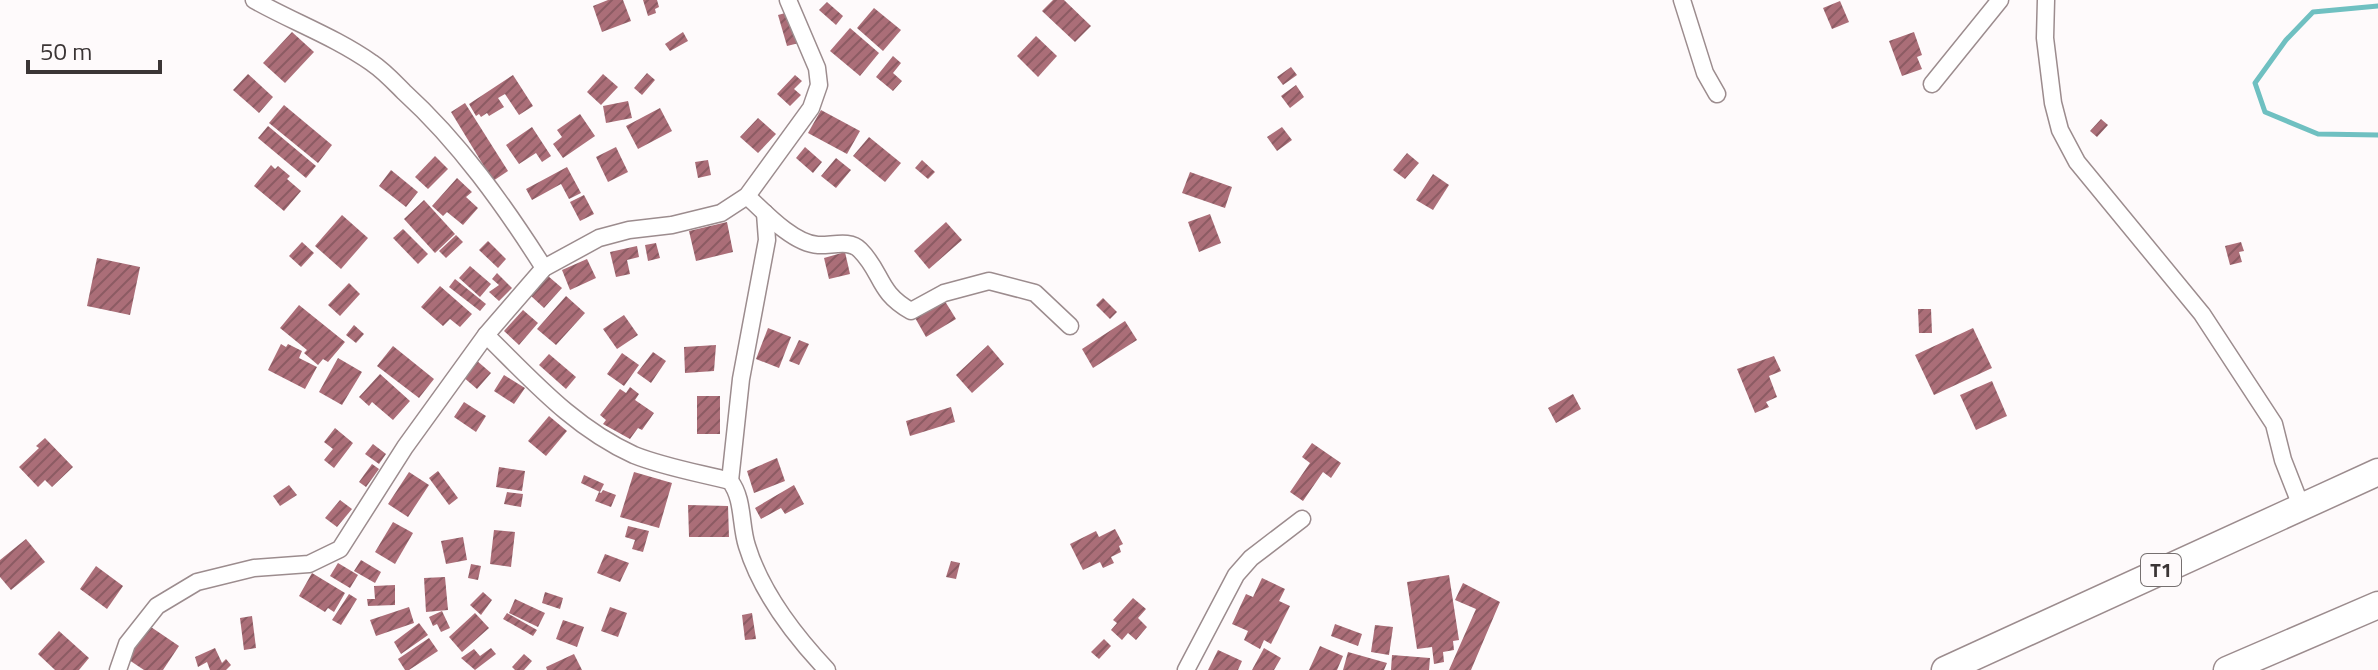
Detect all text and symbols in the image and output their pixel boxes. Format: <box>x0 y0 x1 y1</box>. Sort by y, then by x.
scale bar <box>28 24 160 74</box>
text: 50 m <box>40 33 92 69</box>
road number: T1 <box>2141 554 2181 586</box>

